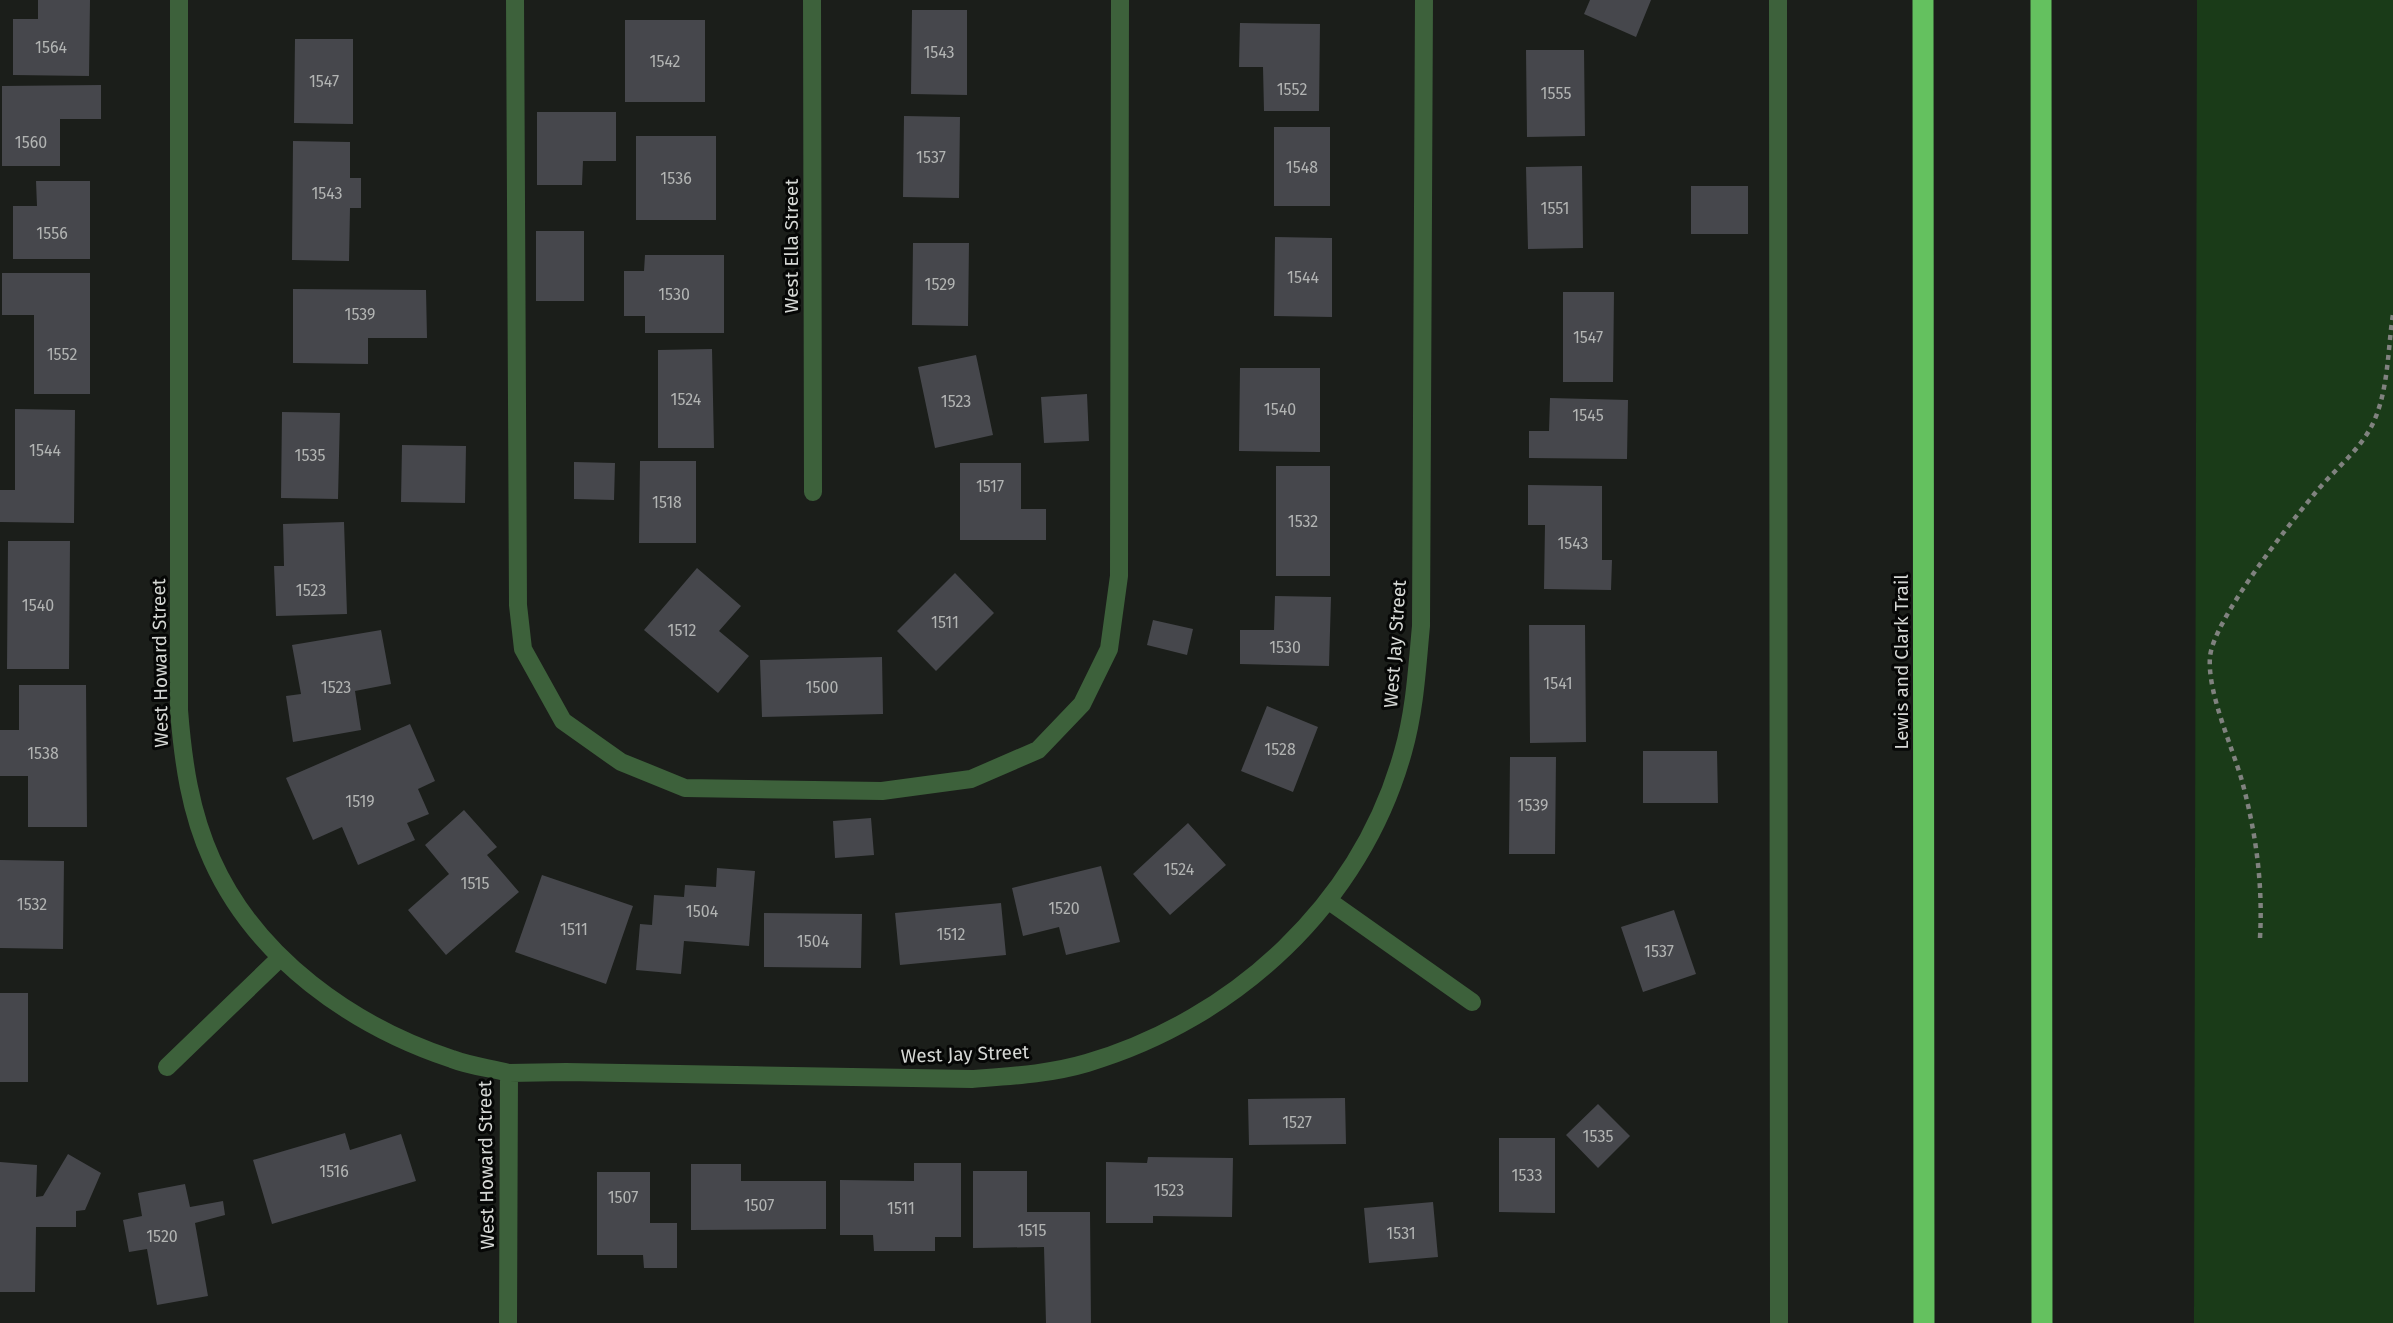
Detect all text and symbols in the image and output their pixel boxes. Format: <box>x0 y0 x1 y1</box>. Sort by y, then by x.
house number: 1564 <box>35 38 67 57</box>
house number: 1543 <box>923 43 955 62</box>
house number: 1542 <box>649 52 681 71</box>
house number: 1547 <box>309 72 339 91</box>
house number: 1552 <box>1277 80 1307 99</box>
house number: 1555 <box>1541 84 1571 103</box>
house number: 1560 <box>15 133 47 152</box>
house number: 1537 <box>916 148 946 167</box>
house number: 1548 <box>1286 158 1318 177</box>
house number: 1536 <box>660 169 692 188</box>
street label: West Ella Street <box>780 179 803 313</box>
house number: 1543 <box>311 184 343 203</box>
house number: 1551 <box>1541 199 1570 218</box>
house number: 1556 <box>36 224 68 243</box>
house number: 1544 <box>1287 268 1319 287</box>
house number: 1529 <box>925 275 955 294</box>
house number: 1530 <box>658 285 690 304</box>
house number: 1539 <box>344 305 376 324</box>
house number: 1547 <box>1573 328 1603 347</box>
house number: 1552 <box>47 345 77 364</box>
house number: 1524 <box>671 390 702 409</box>
house number: 1523 <box>941 392 971 411</box>
house number: 1540 <box>1264 400 1296 419</box>
house number: 1545 <box>1572 406 1604 425</box>
house number: 1544 <box>29 441 61 460</box>
house number: 1535 <box>295 446 325 465</box>
house number: 1517 <box>976 477 1004 496</box>
house number: 1518 <box>652 493 682 512</box>
house number: 1532 <box>1288 512 1318 531</box>
house number: 1543 <box>1557 534 1589 553</box>
street label: Lewis and Clark Trail <box>1890 574 1913 750</box>
street label: West Howard Street <box>147 578 173 748</box>
street label: West Jay Street <box>1379 579 1411 709</box>
house number: 1523 <box>296 581 326 600</box>
house number: 1540 <box>22 596 54 615</box>
house number: 1511 <box>931 613 959 632</box>
house number: 1512 <box>668 621 697 640</box>
house number: 1530 <box>1269 638 1301 657</box>
house number: 1541 <box>1543 674 1573 693</box>
house number: 1523 <box>321 678 351 697</box>
house number: 1500 <box>806 678 838 697</box>
house number: 1528 <box>1264 740 1296 759</box>
house number: 1538 <box>27 744 59 763</box>
house number: 1519 <box>345 792 375 811</box>
house number: 1539 <box>1517 796 1549 815</box>
house number: 1524 <box>1164 860 1195 879</box>
house number: 1515 <box>460 874 490 893</box>
house number: 1532 <box>17 895 47 914</box>
house number: 1520 <box>1048 899 1080 918</box>
house number: 1504 <box>686 902 719 921</box>
house number: 1511 <box>560 920 588 939</box>
house number: 1512 <box>937 925 966 944</box>
house number: 1504 <box>797 932 830 951</box>
house number: 1537 <box>1644 942 1674 961</box>
street label: West Jay Street <box>900 1040 1030 1068</box>
street label: West Howard Street <box>473 1080 499 1250</box>
house number: 1527 <box>1282 1113 1312 1132</box>
house number: 1535 <box>1583 1127 1613 1146</box>
house number: 1516 <box>319 1162 349 1181</box>
house number: 1533 <box>1512 1166 1542 1185</box>
house number: 1523 <box>1154 1181 1184 1200</box>
house number: 1507 <box>608 1188 638 1207</box>
house number: 1507 <box>744 1196 774 1215</box>
house number: 1511 <box>887 1199 915 1218</box>
house number: 1515 <box>1017 1221 1047 1240</box>
house number: 1531 <box>1386 1224 1416 1243</box>
house number: 1520 <box>146 1227 178 1246</box>

